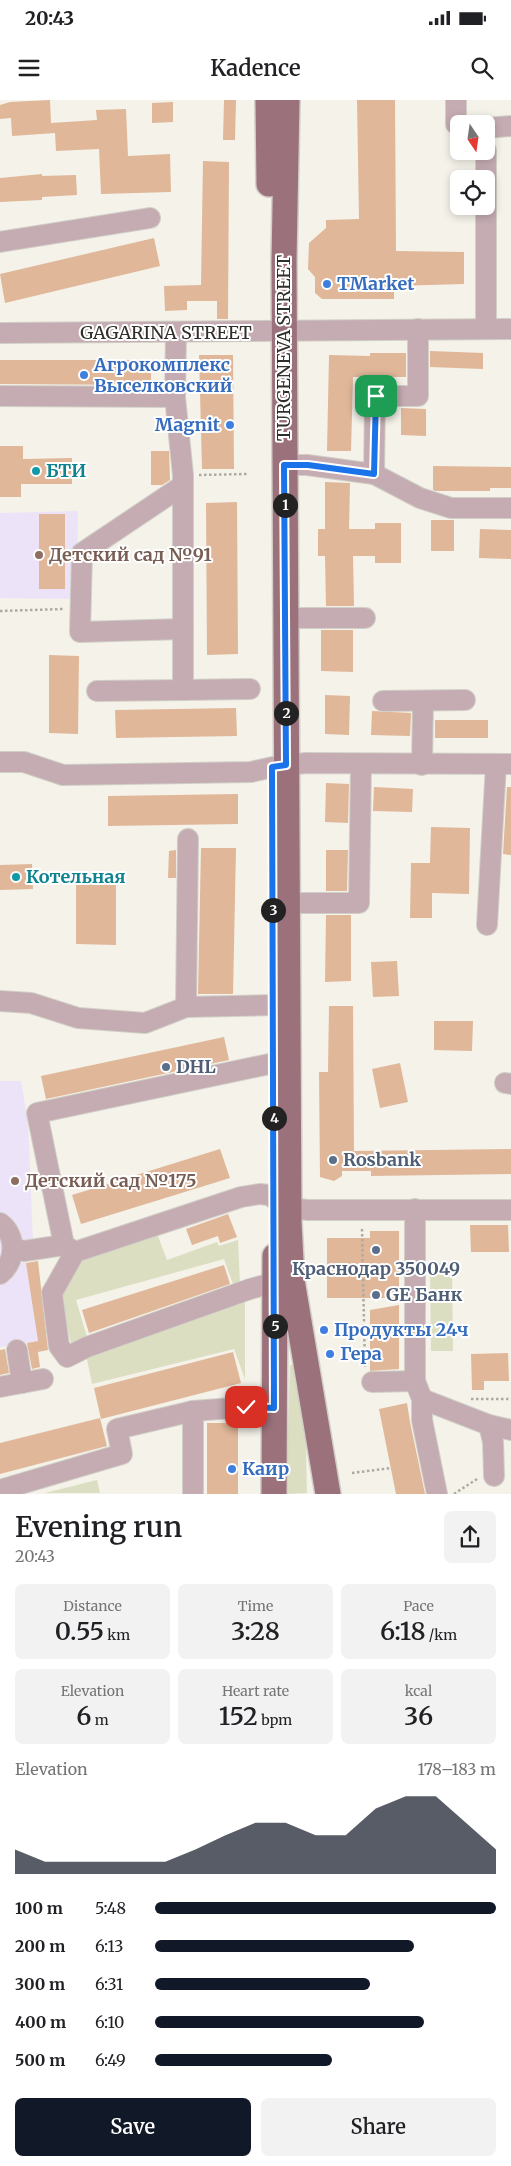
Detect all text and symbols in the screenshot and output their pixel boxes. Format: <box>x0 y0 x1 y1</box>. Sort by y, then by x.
text: 20:43 <box>25 6 74 30</box>
icon: menu <box>15 54 43 82</box>
text: Kadence <box>210 54 301 82</box>
icon: search <box>468 54 496 82</box>
north arrow <box>450 115 495 160</box>
map controls <box>450 115 495 215</box>
button: locate <box>450 170 495 215</box>
street label: TURGENEVA STREET <box>272 254 295 441</box>
place label: TMarket <box>337 272 415 295</box>
marker: TMarket <box>321 278 333 290</box>
street label: GAGARINA STREET <box>80 321 252 344</box>
place label: Агрокомплекс Выселковский <box>93 353 233 397</box>
marker: Агрокомплекс Выселковский <box>78 369 90 381</box>
pin <box>355 375 397 417</box>
icon: arrive <box>362 382 390 410</box>
place label: Magnit <box>155 413 221 436</box>
marker: Magnit <box>224 419 236 431</box>
place label: БТИ <box>46 459 86 482</box>
marker: БТИ <box>30 465 42 477</box>
pin: 1 <box>272 492 298 518</box>
text: 1 <box>282 496 289 514</box>
place label: Детский сад №91 <box>49 543 212 566</box>
marker: Детский сад №91 <box>33 549 45 561</box>
pin: 2 <box>274 700 298 726</box>
text: 2 <box>282 704 291 722</box>
place label: Котельная <box>26 865 126 888</box>
marker: Котельная <box>10 871 22 883</box>
pin: 3 <box>260 898 286 922</box>
text: 3 <box>269 901 278 919</box>
place label: DHL <box>176 1055 216 1078</box>
marker: DHL <box>160 1061 172 1073</box>
pin: 4 <box>262 1106 286 1130</box>
text: 4 <box>270 1109 279 1127</box>
place label: Rosbank <box>343 1148 421 1171</box>
marker: Rosbank <box>327 1154 339 1166</box>
place label: Детский сад №175 <box>25 1169 196 1192</box>
marker: Детский сад №175 <box>9 1175 21 1187</box>
marker: Краснодар 350049 <box>370 1244 382 1256</box>
place label: Краснодар 350049 <box>292 1257 460 1280</box>
place label: GE Банк <box>386 1283 462 1306</box>
marker: GE Банк <box>370 1289 382 1301</box>
pin: 5 <box>262 1314 288 1338</box>
text: 5 <box>271 1317 280 1335</box>
place label: Продукты 24ч <box>334 1318 469 1341</box>
marker: Продукты 24ч <box>318 1324 330 1336</box>
place label: Гера <box>340 1342 382 1365</box>
marker: Гера <box>324 1348 336 1360</box>
pin <box>225 1386 267 1428</box>
icon: check <box>232 1393 260 1421</box>
place label: Каир <box>242 1457 289 1480</box>
marker: Каир <box>226 1463 238 1475</box>
text: Evening run <box>15 1509 182 1545</box>
button: share <box>444 1511 496 1563</box>
text: 20:43 <box>15 1546 55 1566</box>
text: Distance <box>63 1597 122 1615</box>
text: Time <box>238 1597 273 1615</box>
text: Pace <box>403 1597 434 1615</box>
text: 0.55 <box>55 1615 104 1647</box>
text: 3:28 <box>231 1615 280 1647</box>
text: 6:18 <box>380 1615 426 1647</box>
text: km <box>104 1626 130 1644</box>
text: /km <box>426 1626 457 1644</box>
text: Elevation <box>61 1682 124 1700</box>
text: Heart rate <box>222 1682 289 1700</box>
text: kcal <box>405 1682 432 1700</box>
text: 6 <box>76 1700 91 1732</box>
text: 152 <box>219 1700 258 1732</box>
text: 36 <box>404 1700 433 1732</box>
text: m <box>91 1711 109 1729</box>
text: bpm <box>258 1711 292 1729</box>
text: Elevation <box>15 1759 88 1779</box>
text: 178–183 m <box>417 1759 496 1779</box>
text: 100 m <box>15 1898 63 1918</box>
text: 5:48 <box>95 1898 126 1918</box>
text: 200 m <box>15 1936 65 1956</box>
text: 6:13 <box>95 1936 123 1956</box>
text: 300 m <box>15 1974 65 1994</box>
text: 6:31 <box>95 1974 123 1994</box>
text: 400 m <box>15 2012 66 2032</box>
text: 6:10 <box>95 2012 124 2032</box>
text: 500 m <box>15 2050 65 2070</box>
text: 6:49 <box>95 2050 126 2070</box>
button: Save <box>15 2098 251 2156</box>
button: Share <box>261 2098 496 2156</box>

